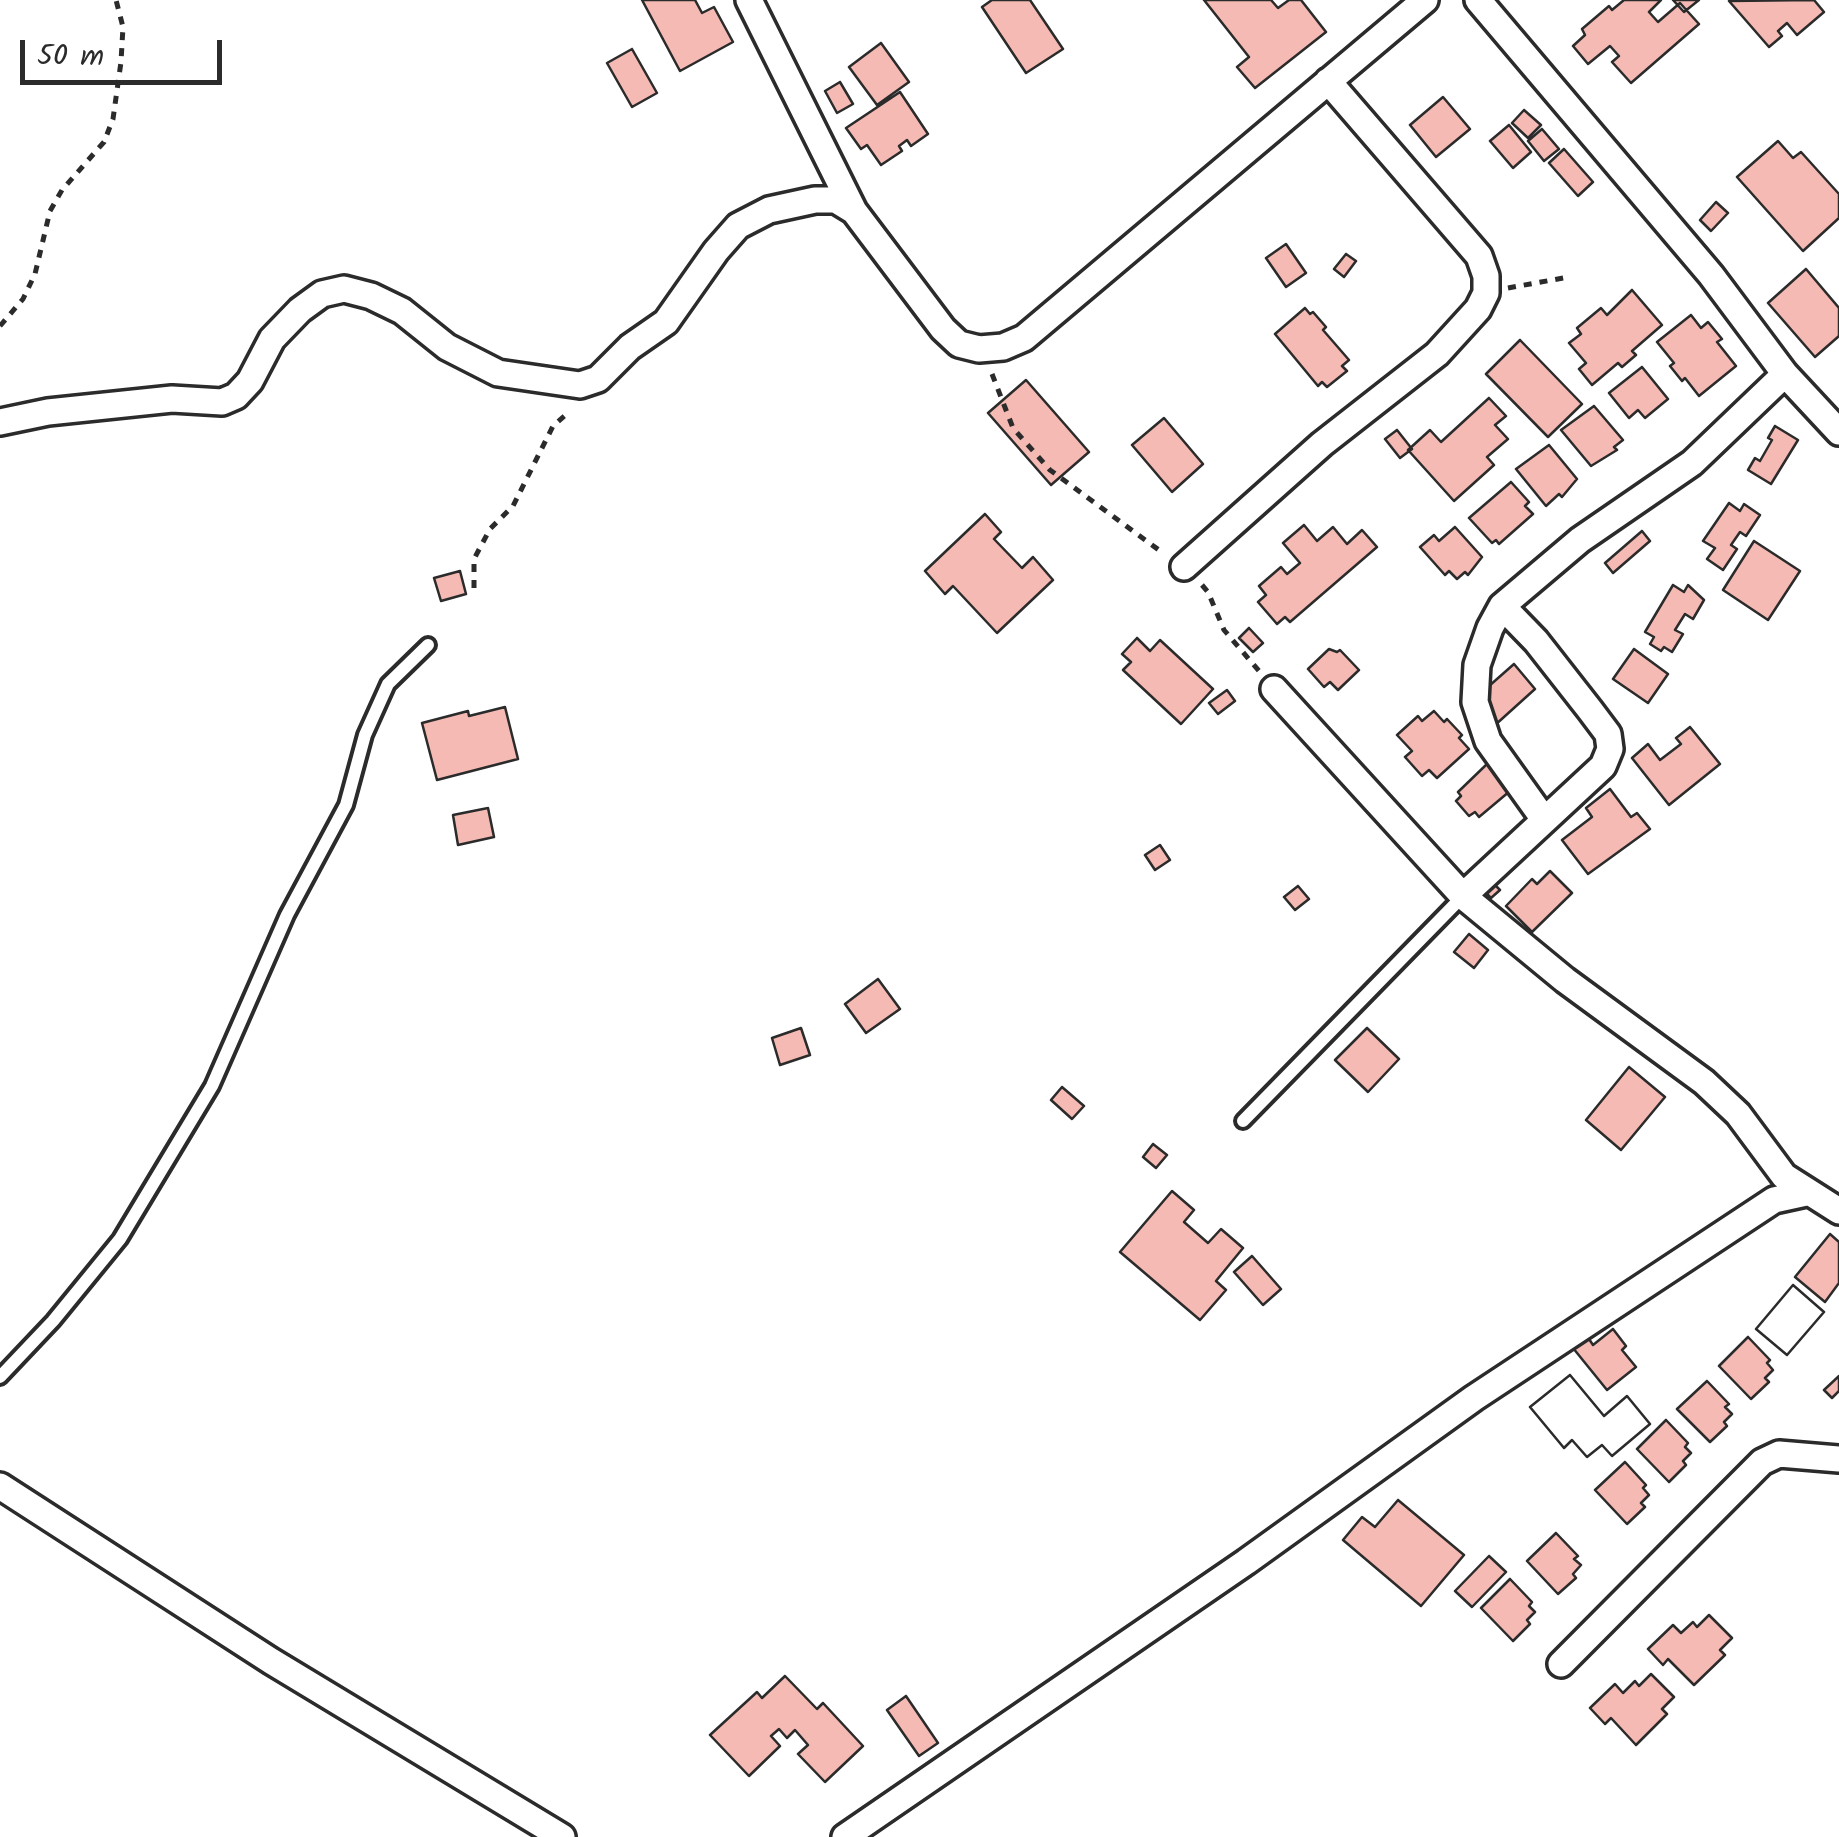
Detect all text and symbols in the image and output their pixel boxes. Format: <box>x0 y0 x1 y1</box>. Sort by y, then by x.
scale bar <box>25 20 228 82</box>
text: 50 m <box>37 33 104 81</box>

